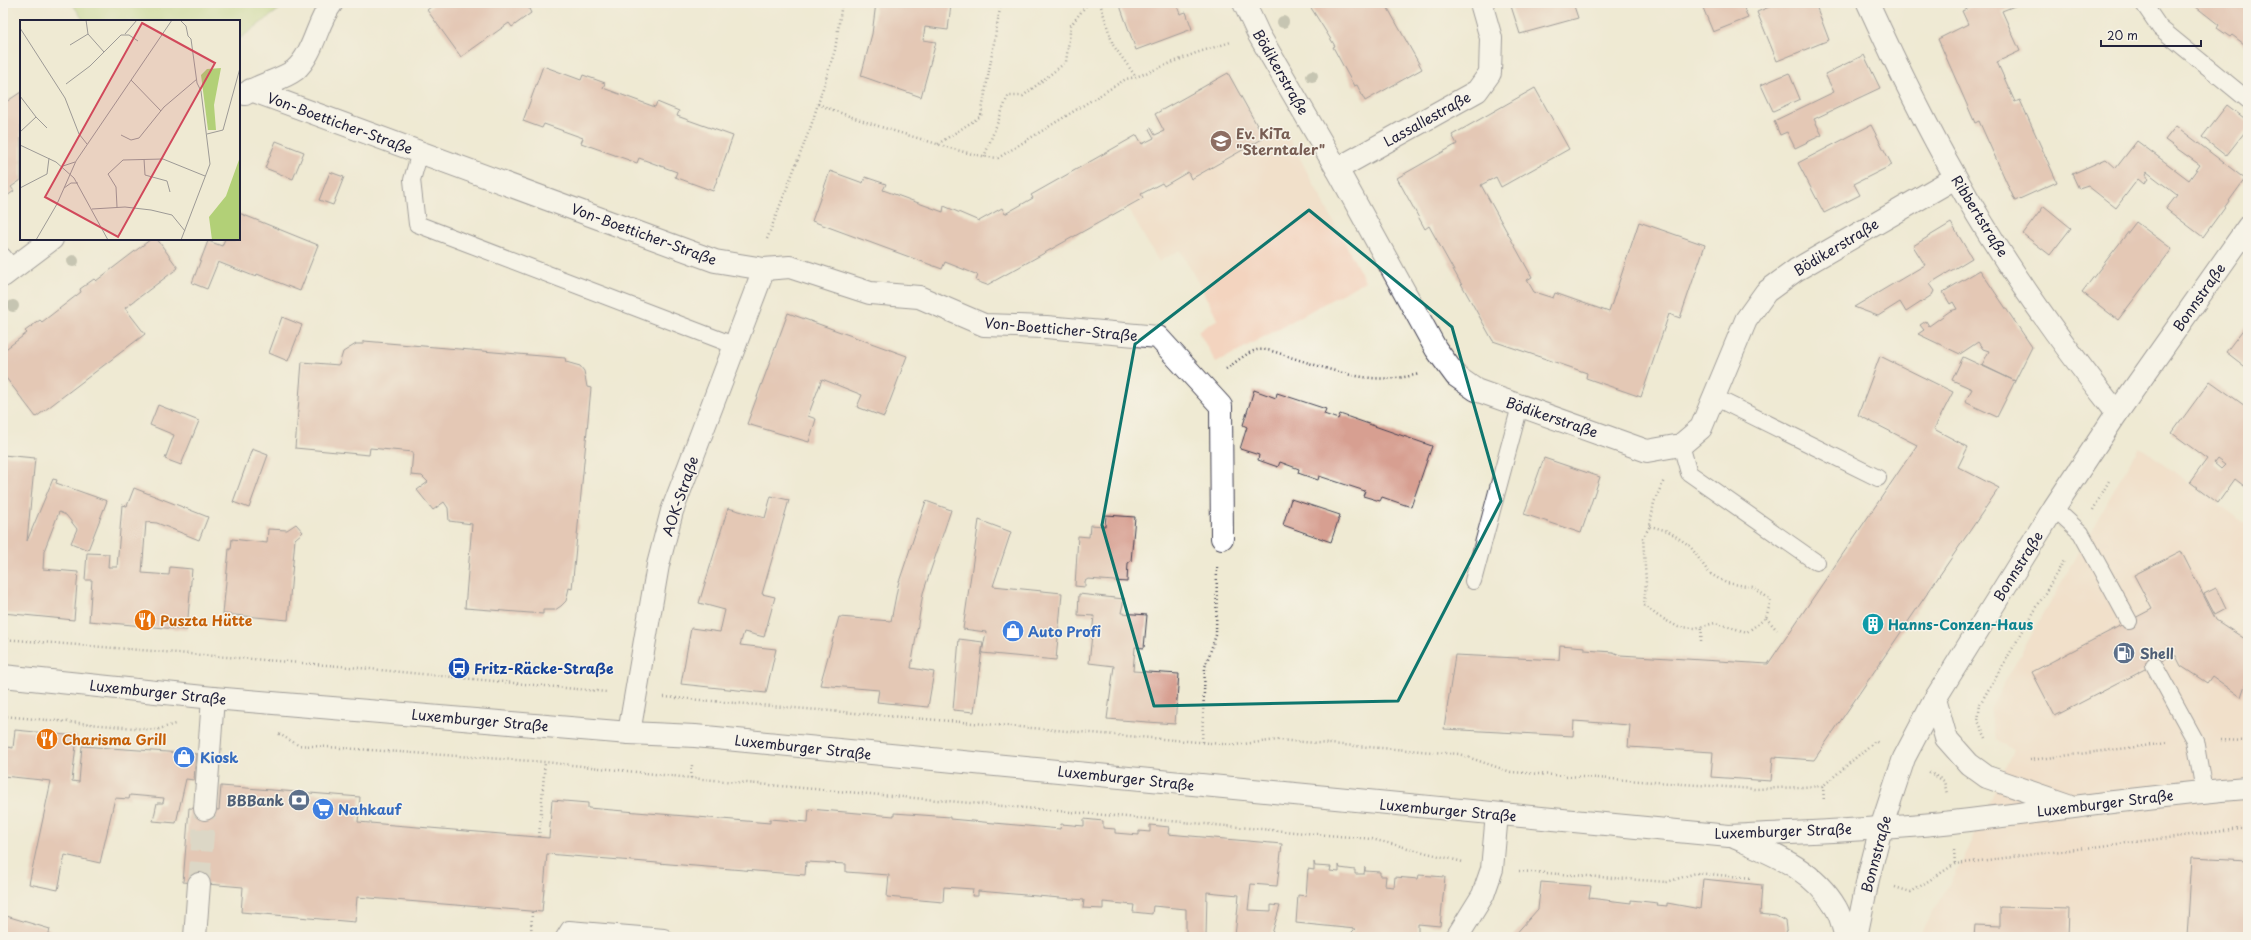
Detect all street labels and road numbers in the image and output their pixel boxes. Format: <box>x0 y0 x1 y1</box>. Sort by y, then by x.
street label: Bödikerstraße <box>1248 25 1314 119</box>
street label: Lassallestraße <box>1380 86 1474 152</box>
street label: Von-Boetticher-Straße <box>264 87 416 159</box>
street label: Ribbertstraße <box>1947 171 2013 261</box>
street label: Von-Boetticher-Straße <box>568 198 720 270</box>
street label: Bödikerstraße <box>1789 213 1883 281</box>
street label: Bonnstraße <box>2168 259 2230 335</box>
street label: Von-Boetticher-Straße <box>984 312 1138 346</box>
street label: Bödikerstraße <box>1503 391 1601 443</box>
street label: AOK-Straße <box>657 453 703 539</box>
street label: Bonnstraße <box>1988 527 2048 605</box>
street label: Luxemburger Straße <box>89 674 227 710</box>
street label: Luxemburger Straße <box>411 704 549 736</box>
street label: Luxemburger Straße <box>734 729 872 765</box>
street label: Luxemburger Straße <box>1057 760 1195 796</box>
street label: Luxemburger Straße <box>2036 784 2175 822</box>
street label: Luxemburger Straße <box>1379 794 1517 826</box>
street label: Bonnstraße <box>1856 813 1896 895</box>
street label: Luxemburger Straße <box>1714 818 1852 844</box>

